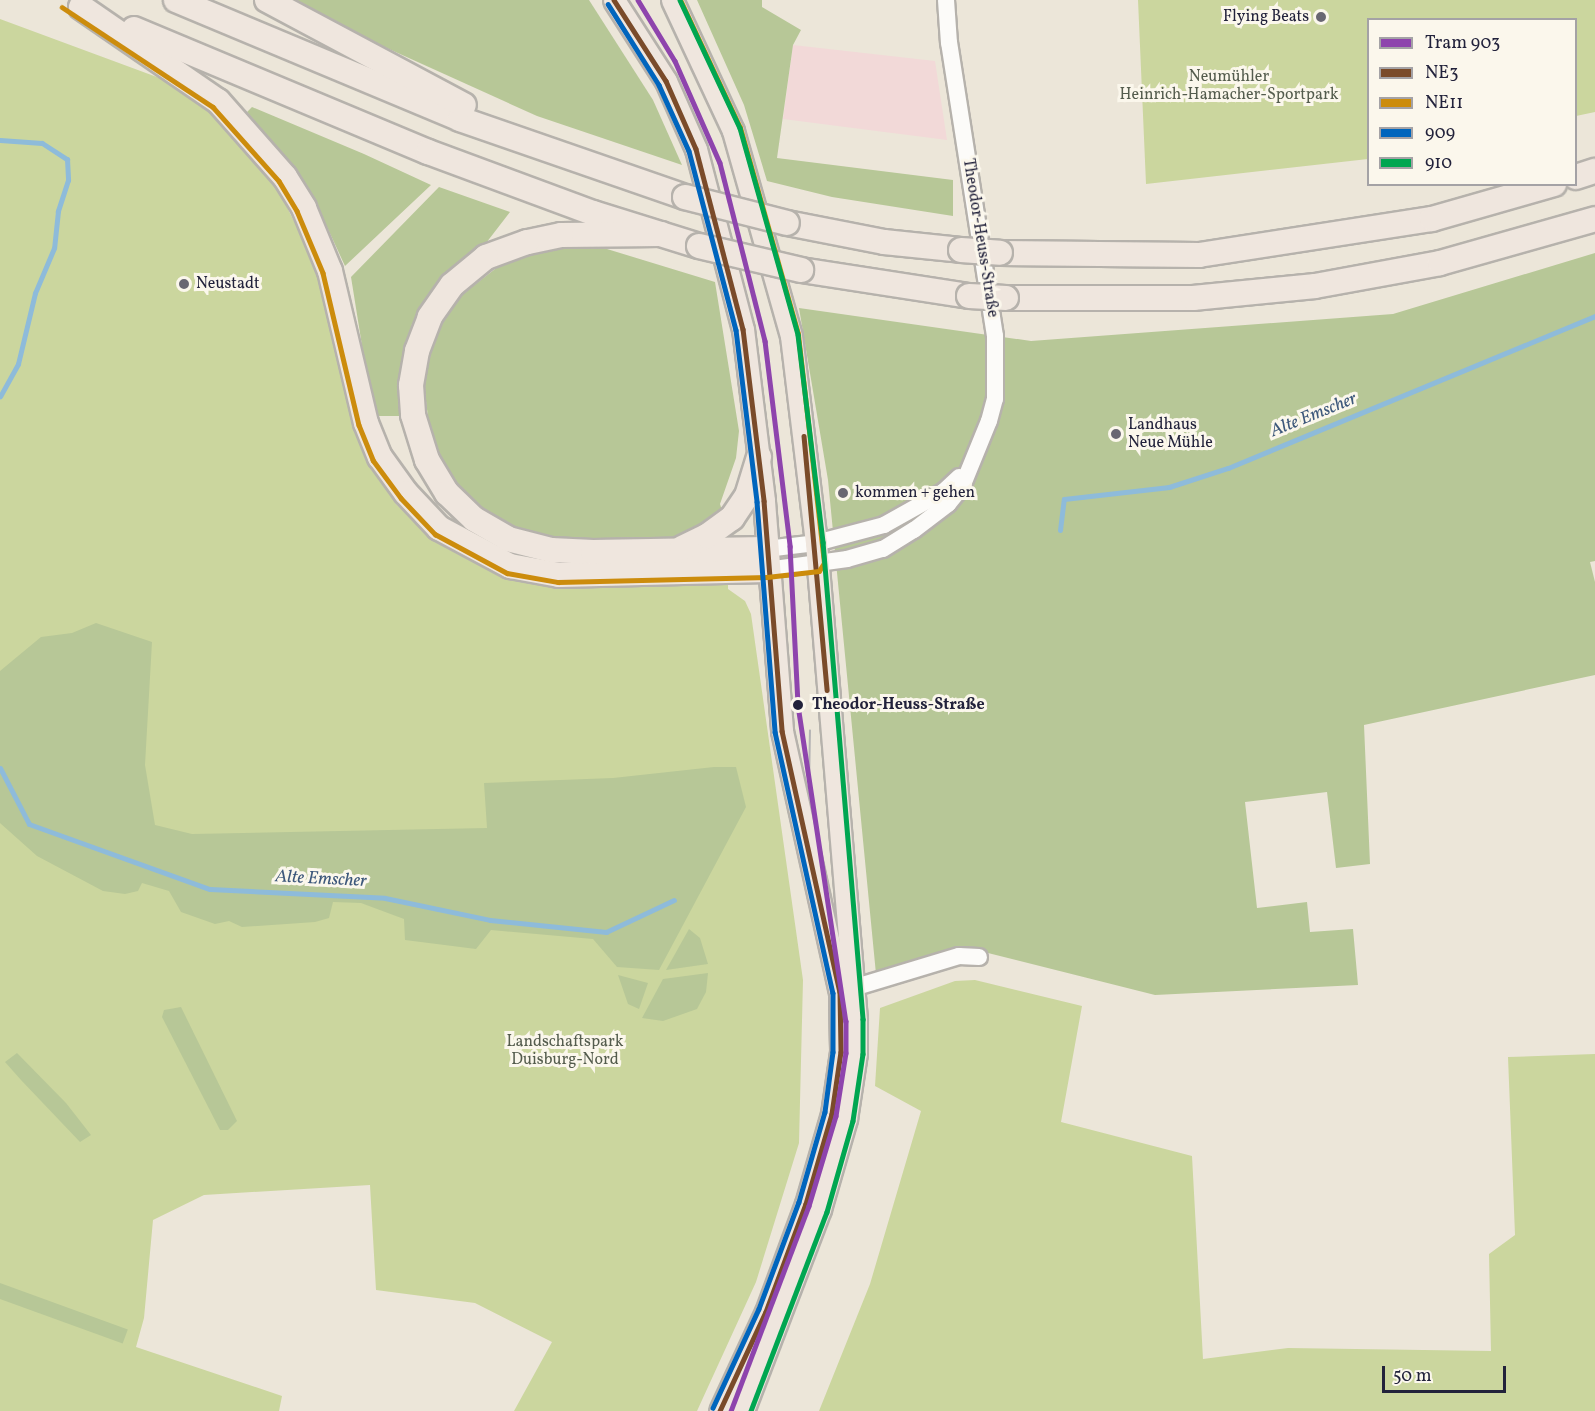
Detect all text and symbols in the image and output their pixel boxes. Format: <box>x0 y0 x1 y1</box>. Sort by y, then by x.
place label: Flying Beats <box>1223 7 1309 27</box>
marker: Flying Beats <box>1314 10 1328 24</box>
legend <box>1367 18 1577 186</box>
text: Tram 903 <box>1425 31 1500 56</box>
text: NE3 <box>1425 61 1458 86</box>
park label: Neumühler Heinrich-Hamacher-Sportpark <box>1120 67 1338 105</box>
text: NE11 <box>1425 91 1463 116</box>
text: 909 <box>1425 121 1455 146</box>
text: 910 <box>1425 151 1452 176</box>
street label: Theodor-Heuss-Straße <box>958 157 1002 319</box>
place label: Neustadt <box>196 274 260 294</box>
marker: Neustadt <box>177 277 191 291</box>
water label: Alte Emscher <box>1268 389 1360 443</box>
place label: Landhaus Neue Mühle <box>1128 415 1213 453</box>
marker: Landhaus Neue Mühle <box>1109 427 1123 441</box>
place label: kommen + gehen <box>855 483 975 503</box>
marker: kommen + gehen <box>836 486 850 500</box>
place label: Theodor-Heuss-Straße <box>812 695 985 715</box>
marker: Theodor-Heuss-Straße <box>789 696 807 714</box>
water label: Alte Emscher <box>275 867 367 893</box>
park label: Landschaftspark Duisburg-Nord <box>506 1032 624 1070</box>
scale bar <box>1385 1354 1510 1392</box>
text: 50 m <box>1393 1364 1432 1389</box>

